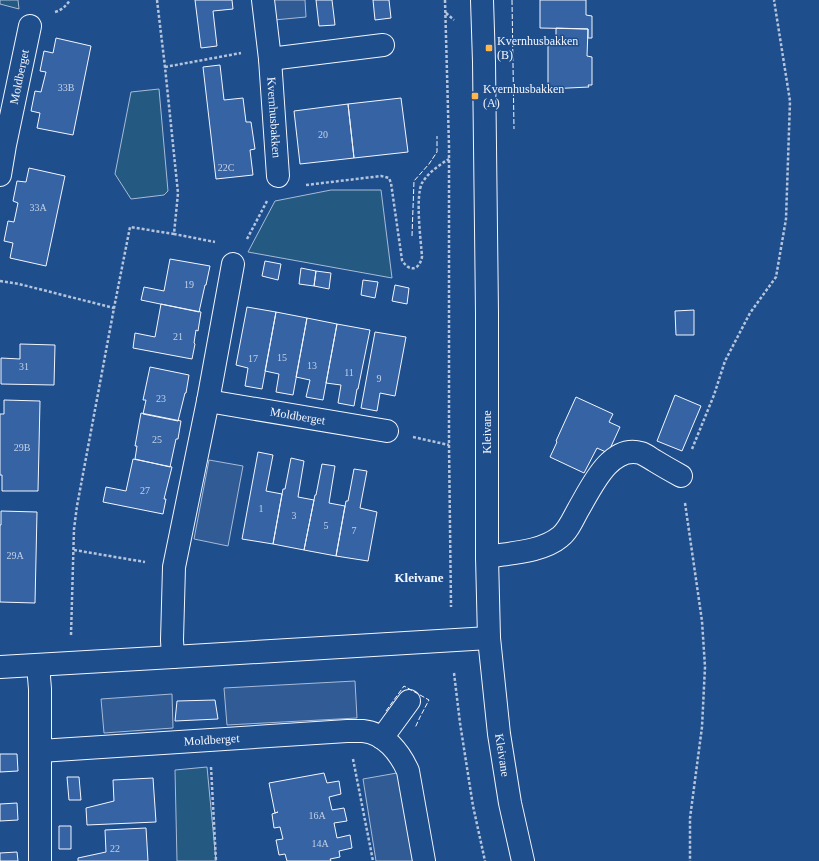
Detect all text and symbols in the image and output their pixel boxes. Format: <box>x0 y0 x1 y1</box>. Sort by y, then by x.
place label: Kvernhusbakken (B) <box>497 34 578 62</box>
marker: Kvernhusbakken (B) <box>484 43 494 53</box>
street label: Moldberget <box>7 48 32 106</box>
street label: Kvernhusbakken <box>264 76 284 158</box>
house number: 33B <box>58 82 75 93</box>
place label: Kvernhusbakken (A) <box>483 82 564 110</box>
marker: Kvernhusbakken (A) <box>470 91 480 101</box>
house number: 20 <box>318 129 328 140</box>
house number: 22C <box>218 162 235 173</box>
house number: 33A <box>29 202 47 213</box>
house number: 19 <box>184 279 194 290</box>
house number: 21 <box>173 331 183 342</box>
house number: 15 <box>277 352 287 363</box>
house number: 17 <box>248 353 258 364</box>
house number: 13 <box>307 360 317 371</box>
house number: 31 <box>19 361 29 372</box>
house number: 11 <box>344 367 354 378</box>
house number: 9 <box>377 373 382 384</box>
house number: 23 <box>156 393 166 404</box>
street label: Moldberget <box>269 405 327 428</box>
street label: Kleivane <box>480 410 494 454</box>
house number: 25 <box>152 434 162 445</box>
house number: 29B <box>14 442 31 453</box>
house number: 27 <box>140 485 150 496</box>
house number: 1 <box>259 503 264 514</box>
house number: 3 <box>292 510 297 521</box>
house number: 5 <box>324 520 329 531</box>
house number: 7 <box>352 525 357 536</box>
house number: 29A <box>6 550 24 561</box>
district label: Kleivane <box>394 570 444 585</box>
street label: Moldberget <box>183 731 241 749</box>
street label: Kleivane <box>492 733 513 778</box>
house number: 16A <box>308 810 326 821</box>
house number: 14A <box>311 838 329 849</box>
house number: 22 <box>110 843 120 854</box>

